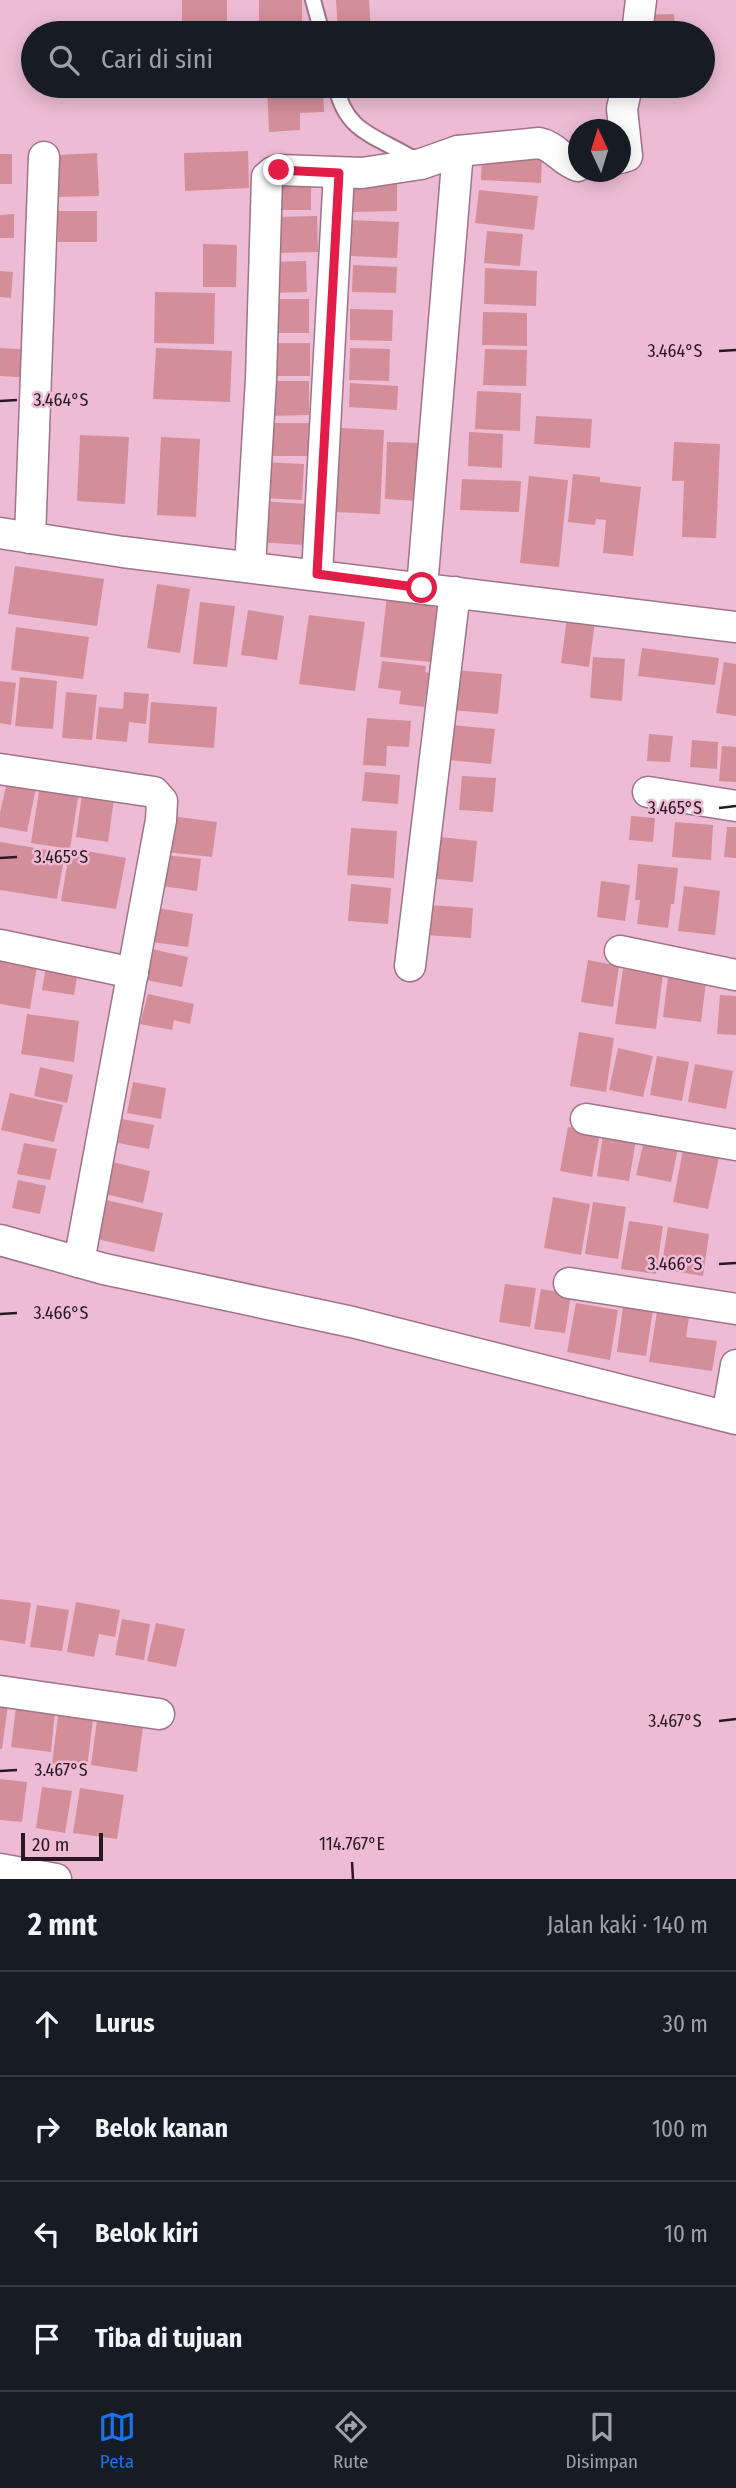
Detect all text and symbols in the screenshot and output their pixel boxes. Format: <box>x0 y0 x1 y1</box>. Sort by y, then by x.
search box <box>21 21 715 98</box>
icon: search <box>45 41 83 79</box>
text: Cari di sini <box>101 44 213 75</box>
north arrow <box>568 119 631 182</box>
route end <box>263 154 294 185</box>
text: 3.464°S <box>647 340 703 362</box>
text: 3.464°S <box>33 389 89 411</box>
route start <box>406 572 437 603</box>
text: 3.465°S <box>648 797 702 819</box>
text: 3.465°S <box>34 846 88 868</box>
text: 3.466°S <box>647 1253 703 1275</box>
text: 3.466°S <box>33 1302 89 1324</box>
text: 3.467°S <box>648 1710 702 1732</box>
text: 3.467°S <box>34 1759 88 1781</box>
scale bar <box>21 1830 103 1862</box>
text: 20 m <box>32 1833 69 1856</box>
text: 114.767°E <box>319 1833 385 1855</box>
text: 2 mnt <box>28 1907 97 1943</box>
text: Jalan kaki · 140 m <box>547 1911 708 1939</box>
icon: ahead <box>28 2005 66 2043</box>
text: Lurus <box>95 2008 155 2039</box>
text: 30 m <box>663 2010 708 2038</box>
icon: right <box>28 2110 66 2148</box>
text: Belok kanan <box>95 2113 228 2144</box>
text: 100 m <box>652 2115 708 2143</box>
icon: left <box>28 2215 66 2253</box>
text: Belok kiri <box>95 2218 198 2249</box>
text: 10 m <box>664 2220 708 2248</box>
icon: arrive <box>28 2320 66 2358</box>
text: Tiba di tujuan <box>95 2323 242 2354</box>
tab: Peta <box>98 2408 136 2473</box>
tab: Rute <box>332 2408 370 2473</box>
tab: Disimpan <box>565 2408 638 2473</box>

